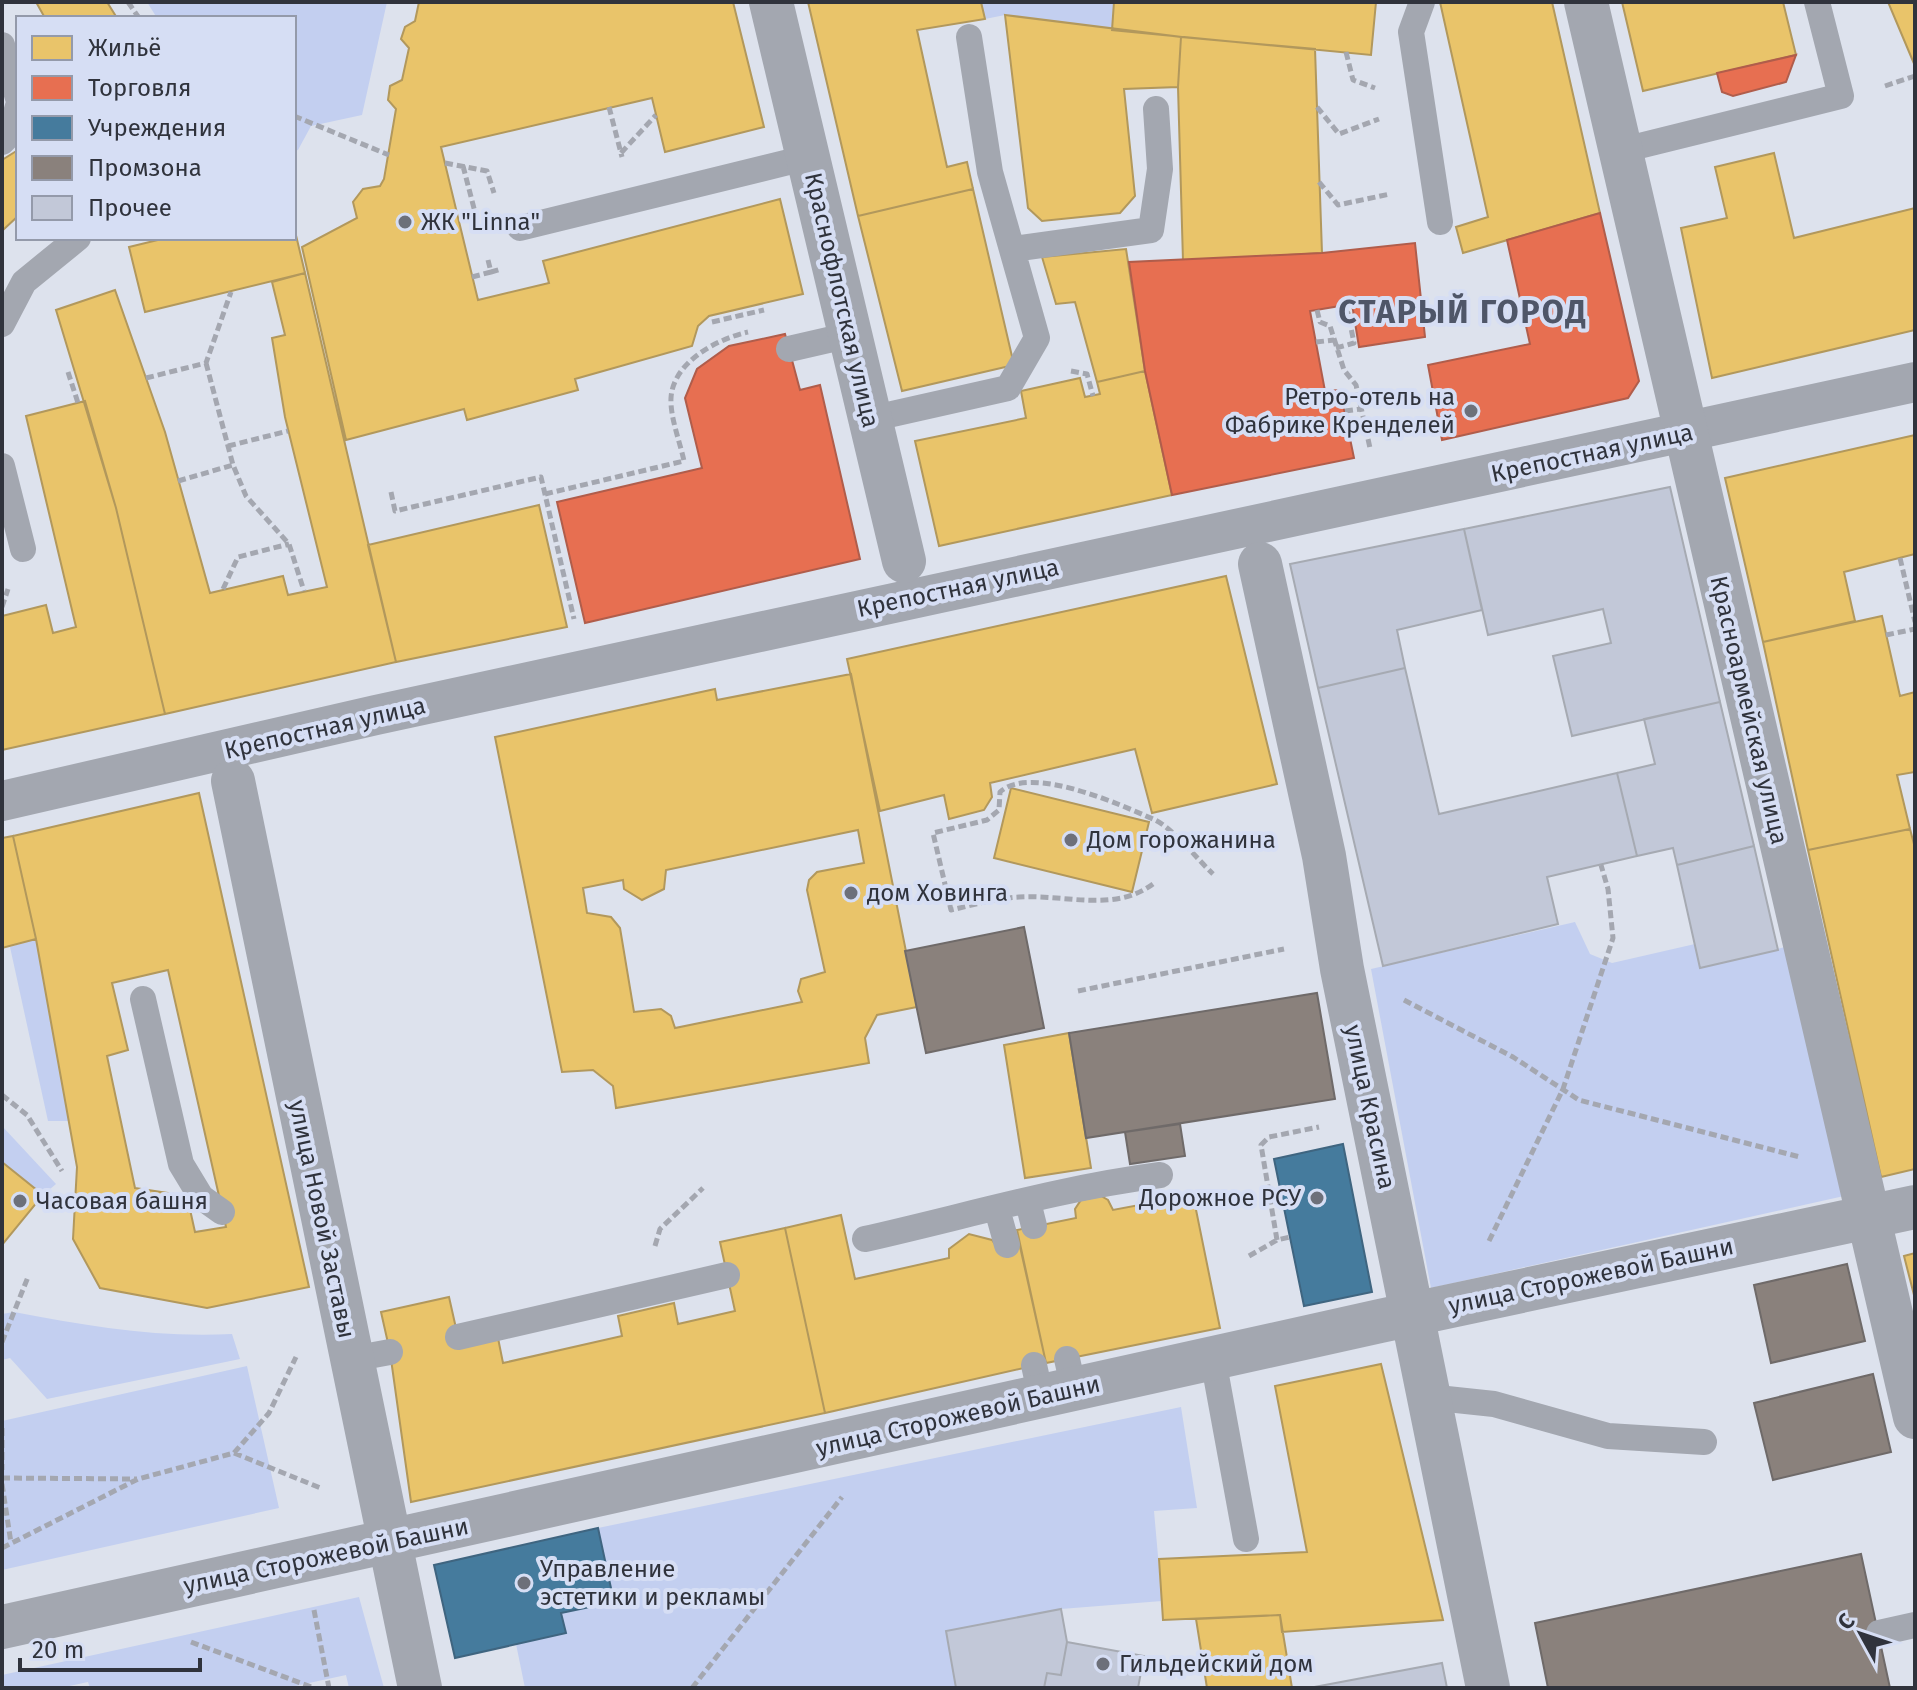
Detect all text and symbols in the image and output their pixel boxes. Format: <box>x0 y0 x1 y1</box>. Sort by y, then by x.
legend <box>16 16 296 240</box>
text: Жильё <box>88 34 161 62</box>
text: Торговля <box>88 74 191 102</box>
text: Учреждения <box>88 114 226 142</box>
text: Промзона <box>88 154 202 182</box>
street label: Краснофлотская улица <box>799 170 885 430</box>
text: Прочее <box>88 194 172 222</box>
place label: ЖК "Linna" <box>421 208 540 236</box>
marker: ЖК "Linna" <box>396 213 414 231</box>
district label: СТАРЫЙ ГОРОД <box>1338 293 1588 331</box>
place label: Ретро-отель на Фабрике Кренделей <box>1225 383 1455 439</box>
marker: Ретро-отель на Фабрике Кренделей <box>1462 402 1480 420</box>
street label: Крепостная улица <box>1488 418 1696 488</box>
street label: Крепостная улица <box>854 553 1062 623</box>
street label: Красноармейская улица <box>1704 573 1794 847</box>
street label: Крепостная улица <box>222 691 428 765</box>
place label: Дом горожанина <box>1086 826 1276 854</box>
marker: Дом горожанина <box>1062 831 1080 849</box>
place label: дом Ховинга <box>867 879 1008 907</box>
marker: дом Ховинга <box>842 884 860 902</box>
street label: улица Красина <box>1339 1022 1401 1192</box>
street label: улица Новой Заставы <box>283 1097 361 1341</box>
place label: Дорожное РСУ <box>1138 1184 1302 1212</box>
place label: Часовая башня <box>36 1187 208 1215</box>
marker: Дорожное РСУ <box>1308 1189 1326 1207</box>
marker: Часовая башня <box>11 1192 29 1210</box>
street label: улица Сторожевой Башни <box>1446 1232 1736 1320</box>
street label: улица Сторожевой Башни <box>813 1370 1103 1462</box>
street label: улица Сторожевой Башни <box>181 1512 471 1600</box>
place label: Управление эстетики и рекламы <box>540 1555 765 1611</box>
marker: Управление эстетики и рекламы <box>515 1574 533 1592</box>
north arrow <box>1821 1594 1901 1674</box>
text: С <box>1832 1608 1861 1635</box>
scale bar <box>20 1622 200 1672</box>
text: 20 m <box>32 1636 84 1664</box>
place label: Гильдейский дом <box>1119 1650 1313 1678</box>
marker: Гильдейский дом <box>1094 1655 1112 1673</box>

